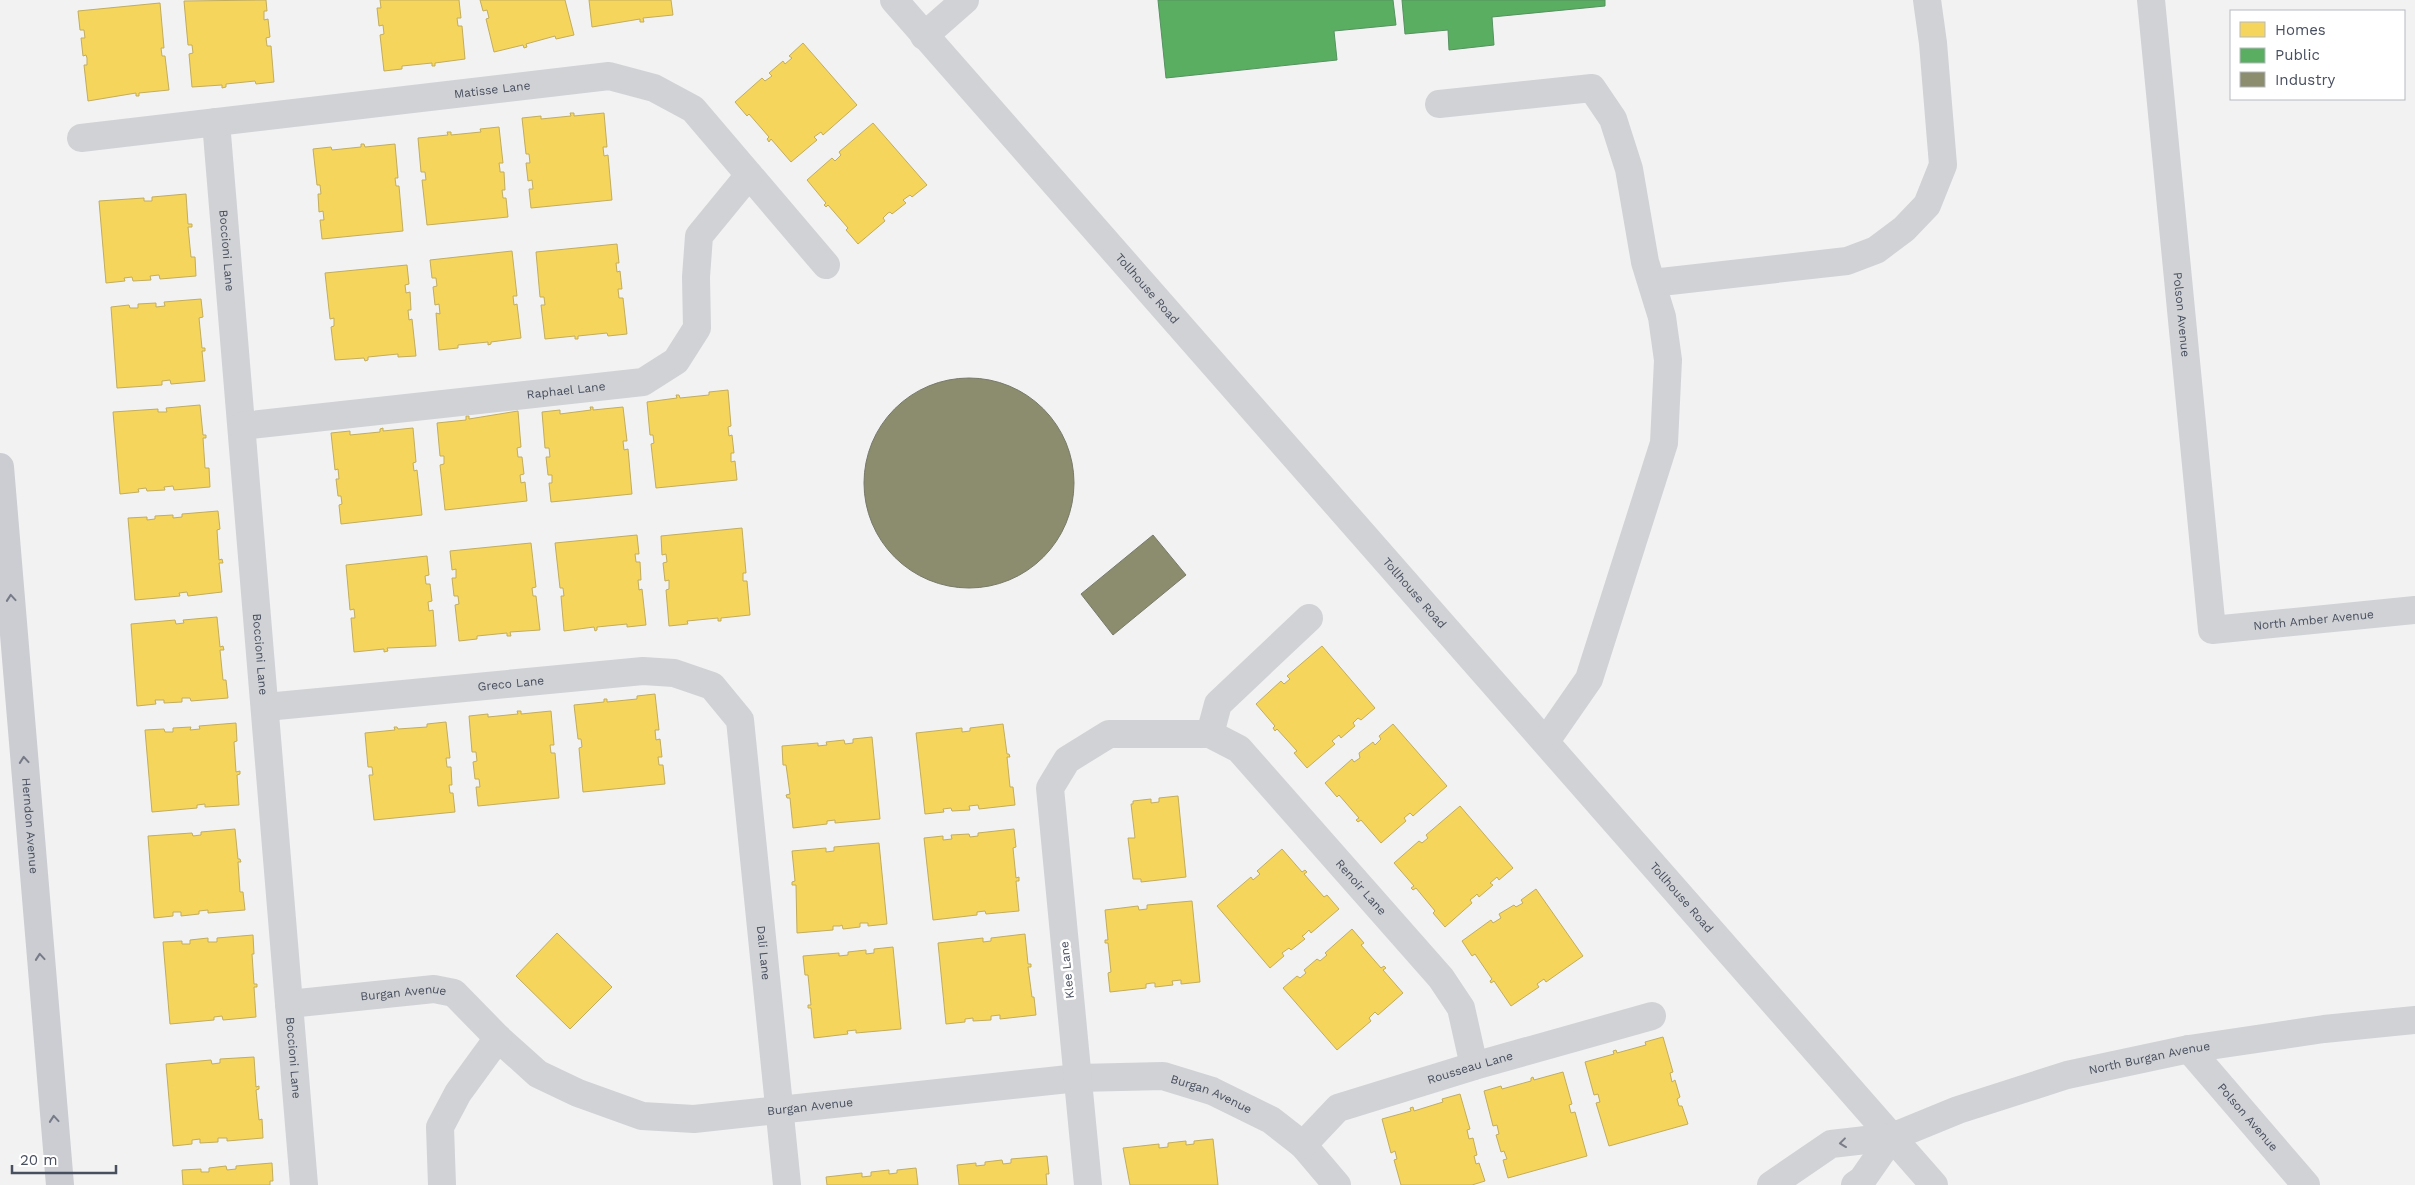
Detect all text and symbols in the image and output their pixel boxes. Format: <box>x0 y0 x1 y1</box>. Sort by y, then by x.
legend <box>2230 10 2405 100</box>
text: Homes <box>2275 21 2326 39</box>
text: Public <box>2275 46 2320 64</box>
text: Industry <box>2275 71 2336 89</box>
street label: Matisse Lane <box>453 78 531 101</box>
street label: Boccioni Lane <box>216 209 237 292</box>
street label: Tollhouse Road <box>1113 250 1182 327</box>
street label: Polson Avenue <box>2170 271 2193 358</box>
street label: Raphael Lane <box>526 379 606 402</box>
street label: Tollhouse Road <box>1380 555 1449 631</box>
one-way arrow <box>5 594 16 602</box>
street label: North Amber Avenue <box>2253 607 2375 633</box>
street label: Boccioni Lane <box>250 613 270 696</box>
street label: Greco Lane <box>477 673 545 694</box>
one-way arrow <box>19 756 30 764</box>
street label: Herndon Avenue <box>19 777 41 874</box>
street label: Renoir Lane <box>1333 857 1389 918</box>
street label: Tollhouse Road <box>1647 859 1716 936</box>
street label: Dali Lane <box>754 925 773 981</box>
street label: Klee Lane <box>1057 940 1077 999</box>
one-way arrow <box>35 953 46 961</box>
street label: Burgan Avenue <box>360 982 448 1004</box>
street label: Boccioni Lane <box>283 1016 304 1099</box>
street label: North Burgan Avenue <box>2087 1039 2211 1077</box>
street label: Rousseau Lane <box>1426 1048 1515 1087</box>
street label: Burgan Avenue <box>1169 1072 1254 1117</box>
street label: Polson Avenue <box>2215 1080 2281 1154</box>
street label: Burgan Avenue <box>766 1095 854 1118</box>
one-way arrow <box>49 1115 60 1123</box>
one-way arrow <box>1839 1137 1848 1147</box>
scale bar <box>12 1142 116 1174</box>
text: 20 m <box>20 1151 58 1169</box>

